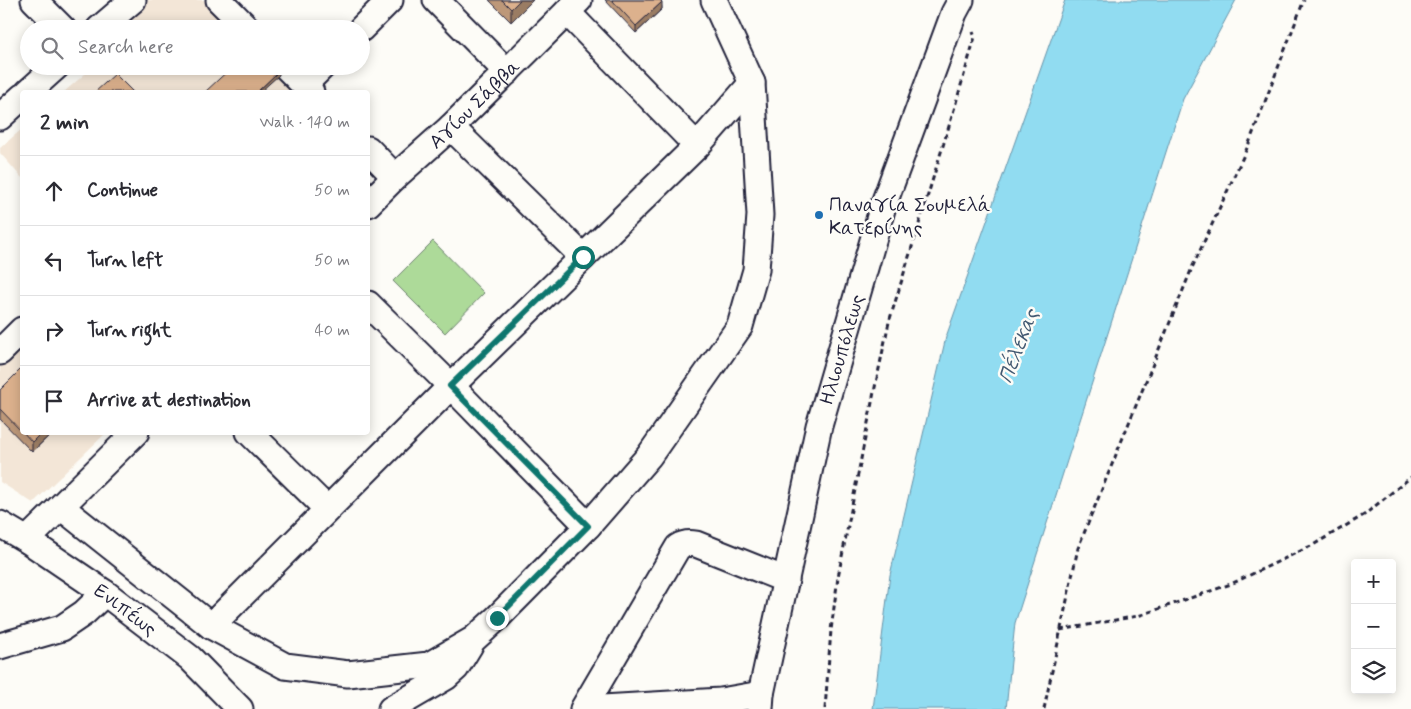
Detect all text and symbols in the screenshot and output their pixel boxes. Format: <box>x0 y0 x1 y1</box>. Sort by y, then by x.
search box <box>20 20 370 75</box>
icon: search <box>38 34 66 62</box>
text: Search here <box>78 35 174 60</box>
street label: Αγίου Σάββα <box>424 54 527 156</box>
text: 2 min <box>40 109 89 137</box>
text: Walk · 140 m <box>260 112 350 133</box>
icon: ahead <box>40 177 68 205</box>
text: Continue <box>87 178 158 203</box>
text: 50 m <box>314 180 350 201</box>
place label: Παναγία Σουμελά Κατερίνης <box>829 192 991 242</box>
marker: Παναγία Σουμελά Κατερίνης <box>813 209 825 221</box>
route start <box>572 246 595 269</box>
icon: left <box>40 247 68 275</box>
text: Turn left <box>87 248 163 273</box>
text: 50 m <box>314 250 350 271</box>
street label: Ηλιουπόλεως <box>814 291 872 408</box>
water label: Πέλεκας <box>992 304 1047 387</box>
icon: right <box>40 317 68 345</box>
text: Turn right <box>87 318 171 343</box>
text: 40 m <box>314 320 350 341</box>
icon: arrive <box>40 387 68 415</box>
text: Arrive at destination <box>87 388 251 413</box>
map controls <box>1351 559 1396 694</box>
button: + <box>1351 559 1396 604</box>
street label: Ενιπέως <box>88 577 162 643</box>
button: − <box>1351 604 1396 649</box>
route end <box>486 607 509 630</box>
button: layers <box>1351 649 1396 694</box>

